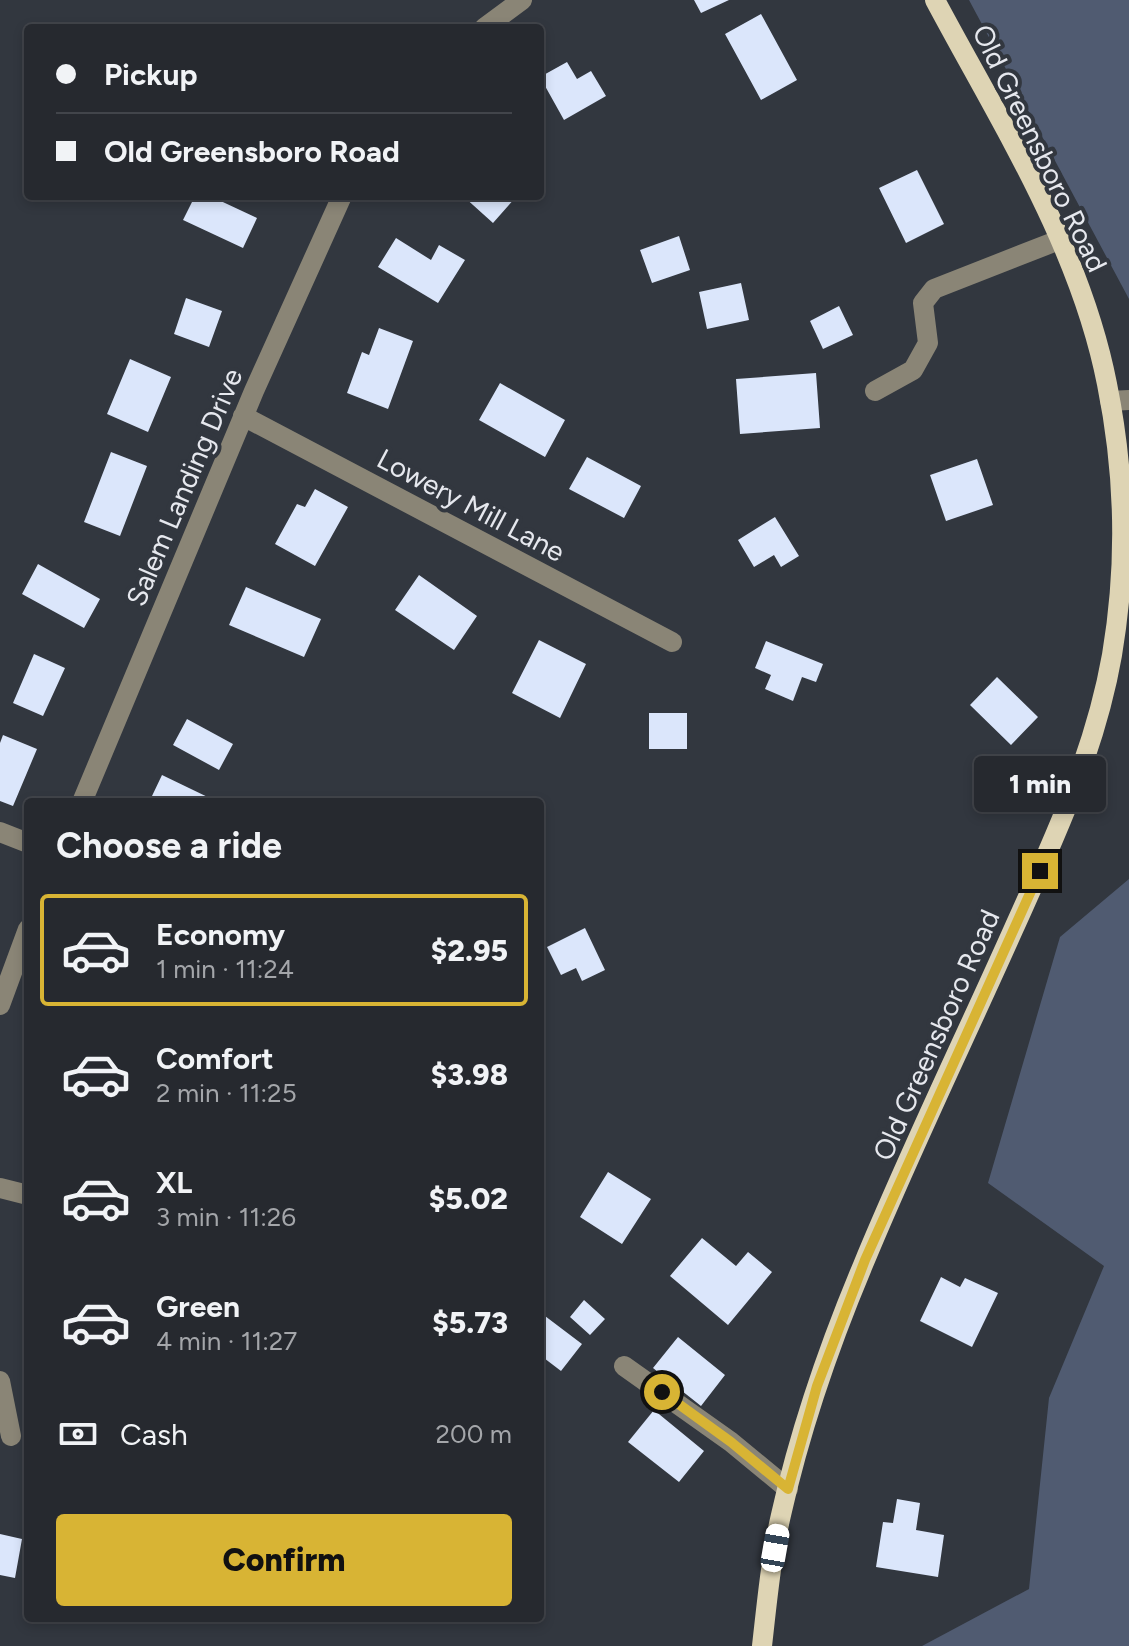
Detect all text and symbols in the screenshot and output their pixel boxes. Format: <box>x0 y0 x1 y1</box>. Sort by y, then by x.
street label: Old Greensboro Road <box>965 19 1115 277</box>
text: Pickup <box>104 56 198 93</box>
text: Old Greensboro Road <box>104 133 400 170</box>
street label: Salem Landing Drive <box>119 363 249 611</box>
street label: Lowery Mill Lane <box>371 441 571 569</box>
callout: 1 min <box>974 755 1106 811</box>
text: 1 min <box>1009 768 1071 800</box>
text: Choose a ride <box>56 824 282 867</box>
route end <box>1022 853 1058 889</box>
street label: Old Greensboro Road <box>865 904 1007 1166</box>
icon: car <box>60 914 132 986</box>
text: Economy <box>156 916 285 953</box>
text: $2.95 <box>431 932 508 969</box>
text: 1 min · 11:24 <box>156 953 294 985</box>
icon: car <box>60 1038 132 1110</box>
text: Comfort <box>156 1040 274 1077</box>
text: $3.98 <box>431 1056 508 1093</box>
text: 2 min · 11:25 <box>156 1077 297 1109</box>
icon: car <box>60 1162 132 1234</box>
text: XL <box>156 1164 192 1201</box>
text: $5.02 <box>429 1180 508 1217</box>
text: 3 min · 11:26 <box>156 1201 296 1233</box>
icon: car <box>60 1286 132 1358</box>
text: Green <box>156 1288 240 1325</box>
text: $5.73 <box>432 1304 508 1341</box>
text: 4 min · 11:27 <box>156 1325 297 1357</box>
route start <box>644 1374 680 1410</box>
icon: cash <box>56 1412 100 1456</box>
text: Cash <box>120 1416 188 1453</box>
text: 200 m <box>436 1418 512 1450</box>
button: Confirm <box>56 1514 512 1606</box>
car <box>759 1522 791 1574</box>

